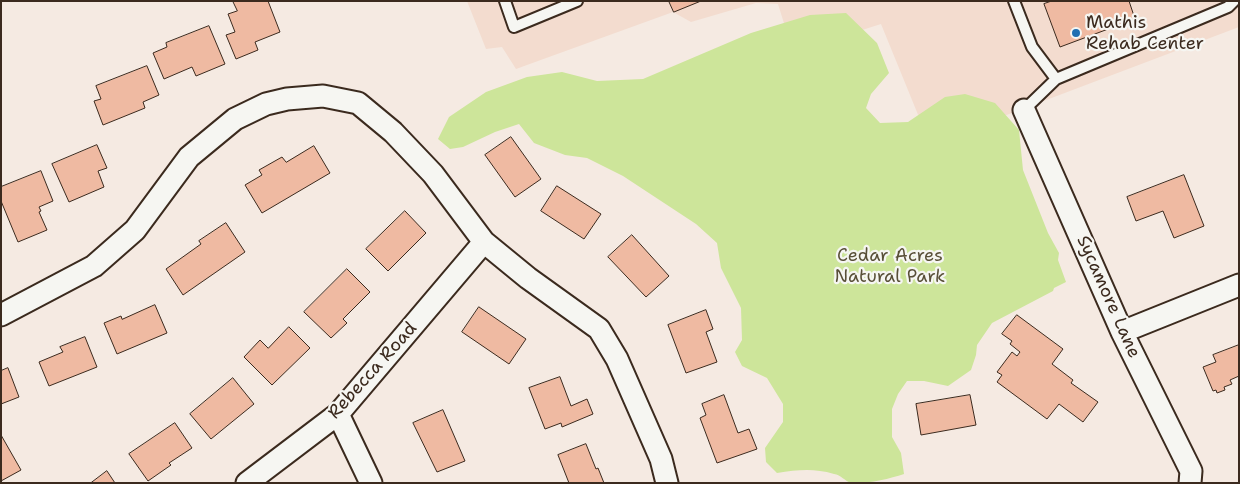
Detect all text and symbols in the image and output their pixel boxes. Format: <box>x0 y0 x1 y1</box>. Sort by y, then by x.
place label: Mathis Rehab Center <box>1086 12 1204 54</box>
marker: Mathis Rehab Center <box>1070 27 1082 39</box>
street label: Sycamore Lane <box>1071 232 1145 362</box>
park label: Cedar Acres Natural Park <box>835 245 945 288</box>
street label: Rebecca Road <box>324 318 422 424</box>

